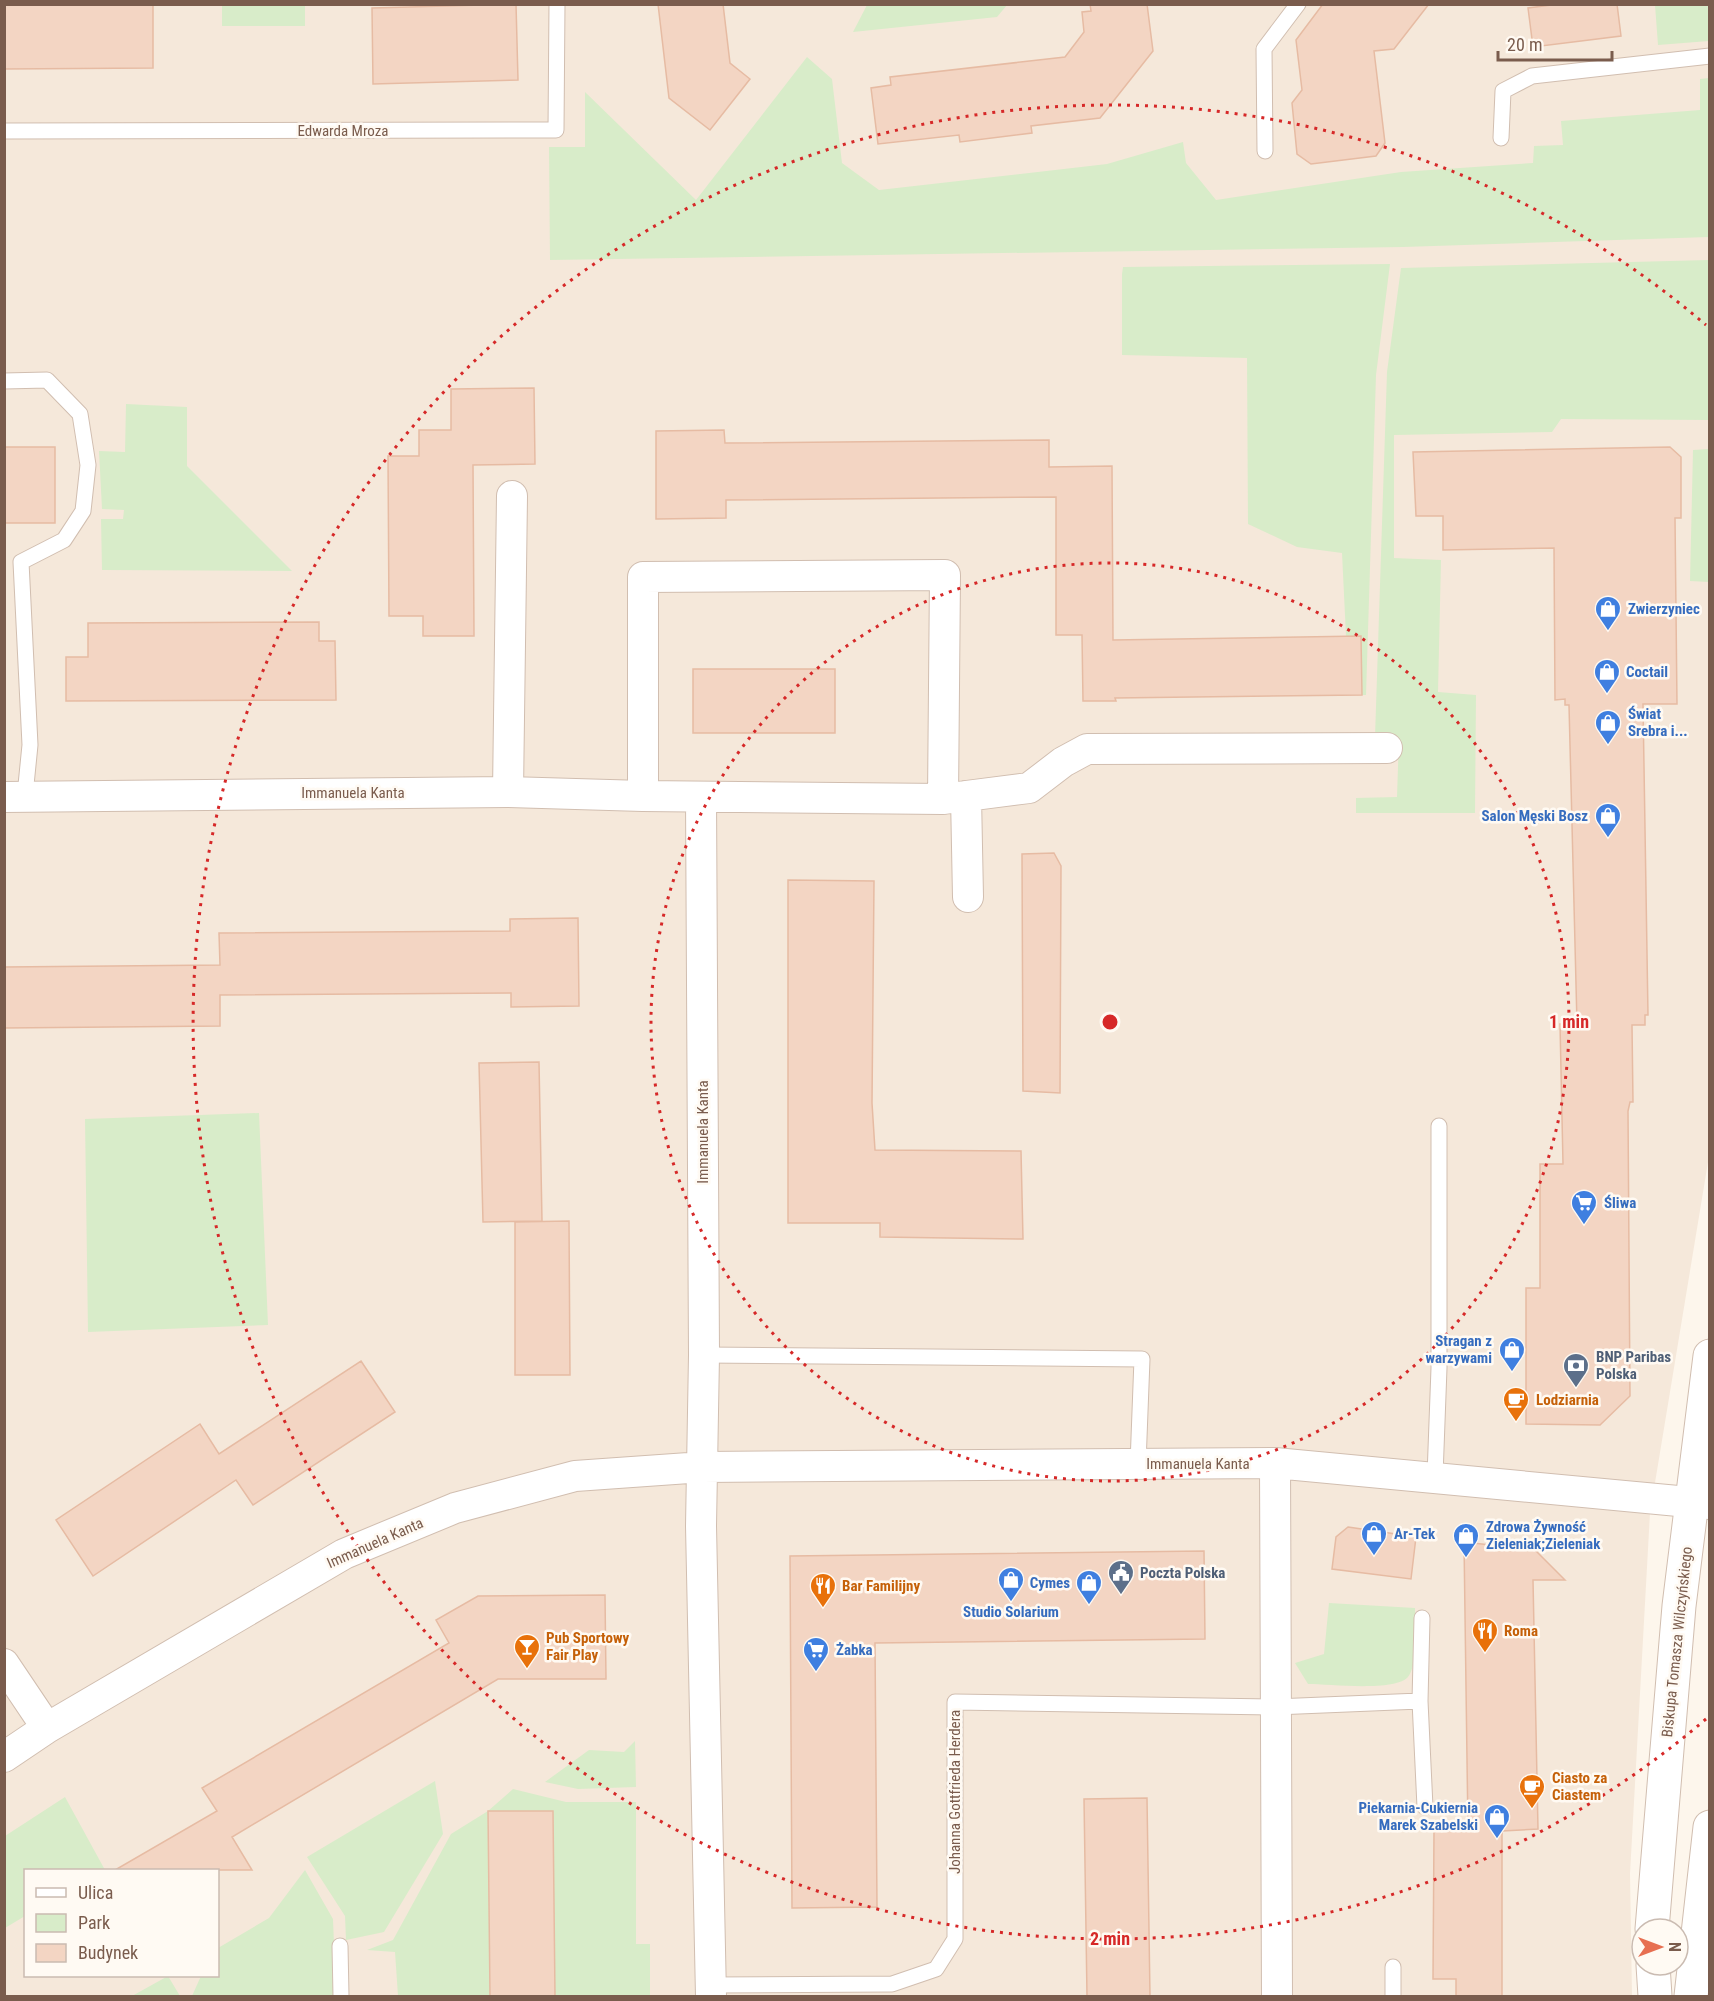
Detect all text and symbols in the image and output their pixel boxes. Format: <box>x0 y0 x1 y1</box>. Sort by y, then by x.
scale bar <box>1498 24 1612 62</box>
text: 20 m <box>1507 34 1542 55</box>
street label: Edwarda Mroza <box>297 122 389 140</box>
shop icon: Zwierzyniec <box>1593 594 1623 632</box>
place label: Zwierzyniec <box>1628 600 1700 618</box>
shop icon: Coctail <box>1592 657 1622 695</box>
place label: Coctail <box>1626 663 1668 681</box>
place label: Świat Srebra i... <box>1628 705 1688 740</box>
shop icon: Świat Srebra i... <box>1593 708 1623 746</box>
street label: Immanuela Kanta <box>301 784 405 802</box>
shop icon: Salon Męski Bosz <box>1593 801 1623 839</box>
place label: Salon Męski Bosz <box>1482 807 1588 825</box>
text: 1 min <box>1549 1011 1589 1032</box>
centre of rings <box>1100 1012 1120 1032</box>
street label: Immanuela Kanta <box>694 1080 712 1184</box>
supermarket icon: Śliwa <box>1569 1188 1599 1226</box>
place label: Śliwa <box>1604 1194 1636 1212</box>
place label: Stragan z warzywami <box>1426 1332 1492 1367</box>
shop icon: Stragan z warzywami <box>1497 1335 1527 1373</box>
place label: BNP Paribas Polska <box>1596 1348 1671 1383</box>
bank icon: BNP Paribas Polska <box>1561 1351 1591 1389</box>
cafe icon: Lodziarnia <box>1501 1385 1531 1423</box>
place label: Lodziarnia <box>1536 1391 1599 1409</box>
street label: Immanuela Kanta <box>1146 1455 1250 1473</box>
street label: Immanuela Kanta <box>324 1514 426 1572</box>
place label: Zdrowa Żywność Zieleniak;Zieleniak <box>1486 1518 1601 1553</box>
shop icon: Ar-Tek <box>1359 1519 1389 1557</box>
shop icon: Zdrowa Żywność Zieleniak;Zieleniak <box>1451 1521 1481 1559</box>
place label: Ar-Tek <box>1394 1525 1436 1543</box>
street label: Biskupa Tomasza Wilczyńskiego <box>1658 1546 1696 1738</box>
public building icon: Poczta Polska <box>1106 1558 1136 1596</box>
place label: Poczta Polska <box>1140 1564 1225 1582</box>
shop icon: Studio Solarium <box>996 1565 1026 1603</box>
shop icon: Cymes <box>1074 1568 1104 1606</box>
restaurant icon: Bar Familijny <box>808 1571 838 1609</box>
place label: Cymes <box>1030 1574 1070 1592</box>
place label: Bar Familijny <box>842 1577 920 1595</box>
place label: Studio Solarium <box>963 1603 1059 1621</box>
restaurant icon: Roma <box>1470 1616 1500 1654</box>
place label: Roma <box>1504 1622 1538 1640</box>
place label: Pub Sportowy Fair Play <box>546 1629 629 1664</box>
bar icon: Pub Sportowy Fair Play <box>512 1632 542 1670</box>
supermarket icon: Żabka <box>801 1635 831 1673</box>
place label: Żabka <box>836 1641 873 1659</box>
street label: Johanna Gottfrieda Herdera <box>946 1710 964 1874</box>
place label: Ciasto za Ciastem <box>1552 1769 1607 1804</box>
cafe icon: Ciasto za Ciastem <box>1517 1772 1547 1810</box>
place label: Piekarnia-Cukiernia Marek Szabelski <box>1358 1799 1478 1834</box>
shop icon: Piekarnia-Cukiernia Marek Szabelski <box>1482 1802 1512 1840</box>
legend <box>24 1869 219 1977</box>
text: Ulica <box>78 1882 113 1903</box>
text: Park <box>78 1912 110 1933</box>
north arrow <box>1630 1917 1690 1977</box>
text: 2 min <box>1090 1928 1130 1949</box>
text: Budynek <box>78 1942 138 1963</box>
text: N <box>1665 1942 1684 1952</box>

